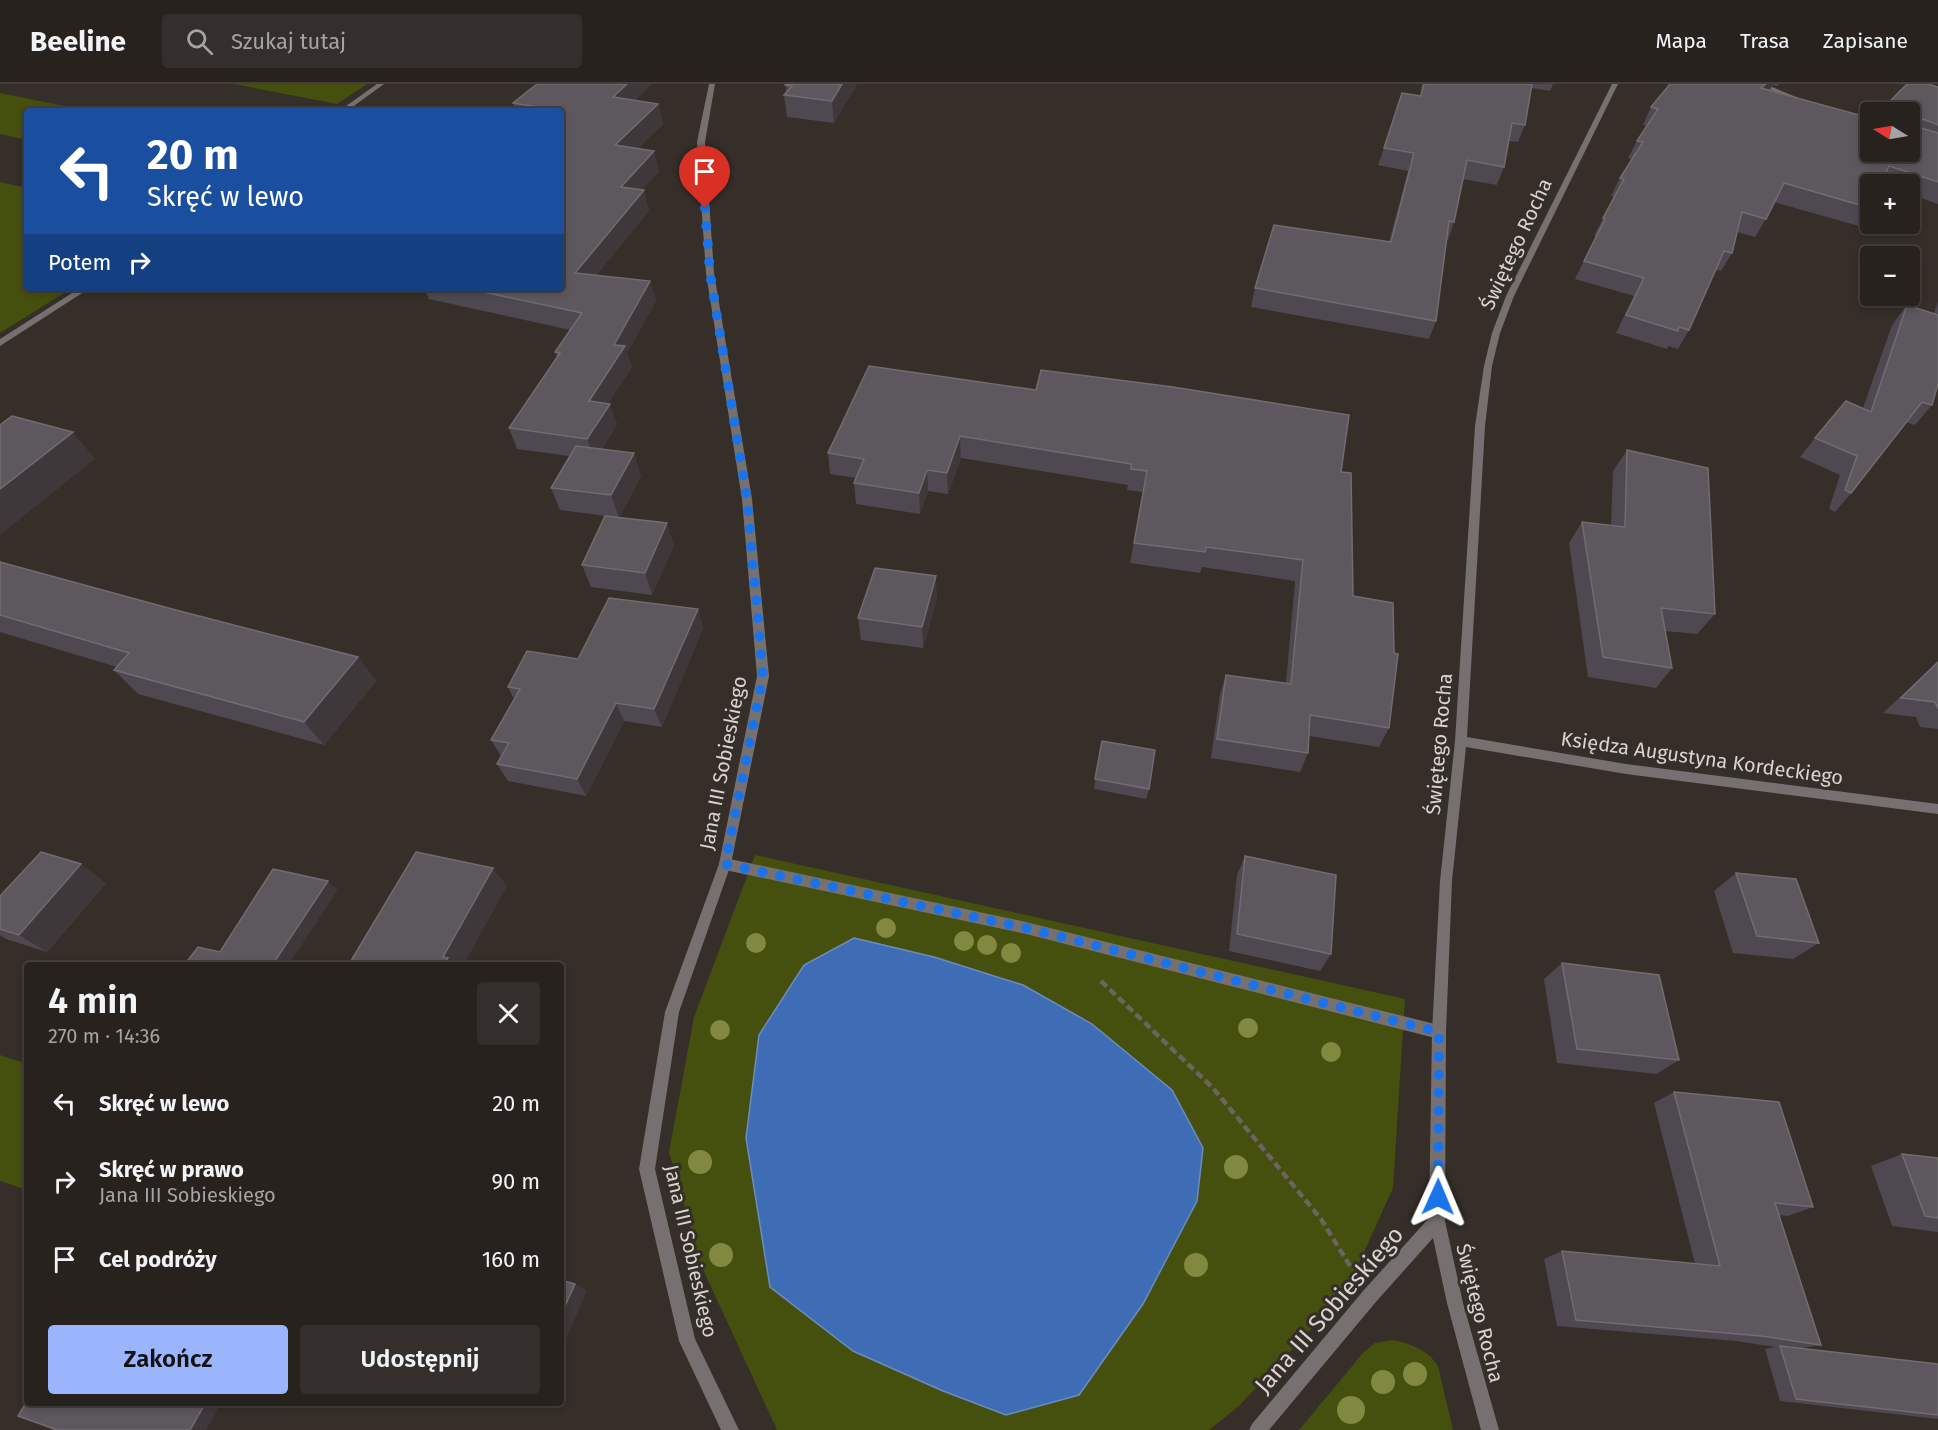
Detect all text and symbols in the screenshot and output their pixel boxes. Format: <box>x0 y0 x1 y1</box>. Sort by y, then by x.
search box <box>162 14 582 68</box>
text: Beeline <box>30 25 126 58</box>
icon: search <box>183 25 216 58</box>
text: Szukaj tutaj <box>231 28 346 55</box>
text: Mapa <box>1655 28 1707 54</box>
text: Trasa <box>1740 28 1790 54</box>
text: Zapisane <box>1823 28 1908 54</box>
north arrow <box>1860 102 1920 162</box>
map controls <box>1860 102 1920 306</box>
text: 20 m <box>147 130 239 180</box>
icon: left <box>48 132 126 210</box>
pin <box>679 146 730 208</box>
icon: arrive <box>688 155 721 188</box>
street label: Świętego Rocha <box>1475 174 1557 314</box>
button: + <box>1860 174 1920 234</box>
text: Skręć w lewo <box>147 181 304 213</box>
icon: right <box>123 246 156 279</box>
button: − <box>1860 246 1920 306</box>
text: Potem <box>48 249 111 276</box>
street label: Świętego Rocha <box>1421 672 1457 816</box>
street label: Jana III Sobieskiego <box>694 674 752 852</box>
street label: Księdza Augustyna Kordeckiego <box>1559 726 1845 790</box>
text: 4 min <box>48 979 138 1023</box>
button: close <box>477 982 540 1045</box>
text: 270 m · 14:36 <box>48 1024 160 1048</box>
icon: left <box>48 1087 81 1120</box>
text: Skręć w lewo <box>99 1090 229 1117</box>
text: 20 m <box>492 1090 540 1117</box>
text: Skręć w prawo <box>99 1156 244 1183</box>
street label: Jana III Sobieskiego <box>659 1162 723 1340</box>
icon: right <box>48 1165 81 1198</box>
position arrow <box>1406 1165 1470 1229</box>
text: 90 m <box>491 1168 540 1195</box>
text: Jana III Sobieskiego <box>99 1183 276 1207</box>
street label: Jana III Sobieskiego <box>1249 1221 1409 1399</box>
street label: Świętego Rocha <box>1451 1241 1509 1385</box>
icon: arrive <box>48 1243 81 1276</box>
text: Cel podróży <box>99 1246 217 1273</box>
text: 160 m <box>482 1246 540 1273</box>
button: Zakończ <box>48 1325 288 1394</box>
button: Udostępnij <box>300 1325 540 1394</box>

